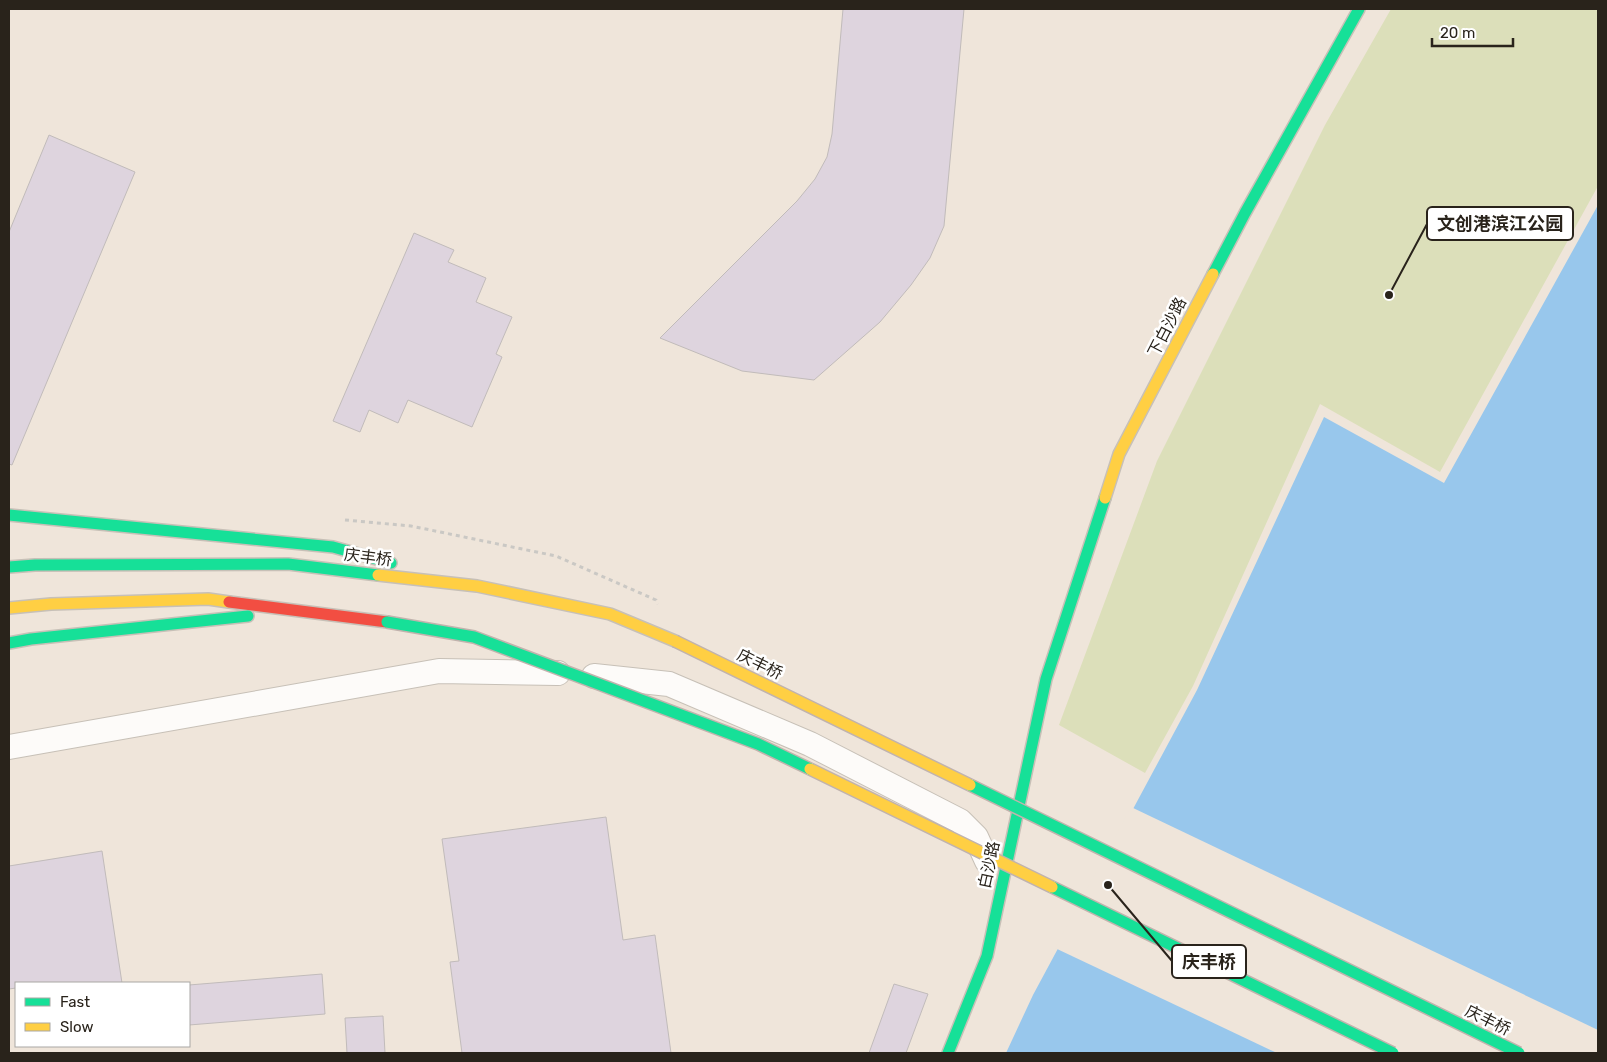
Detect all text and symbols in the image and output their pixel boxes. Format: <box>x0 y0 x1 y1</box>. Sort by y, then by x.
scale bar <box>1432 15 1513 47</box>
text: 20 m <box>1440 24 1475 42</box>
callout: 文创港滨江公园 <box>1427 207 1573 240</box>
text: 文创港滨江公园 <box>1437 213 1563 235</box>
street label: 下白沙路 <box>1144 294 1190 360</box>
street label: 庆丰桥 <box>343 545 393 569</box>
street label: 庆丰桥 <box>734 645 786 683</box>
street label: 白沙路 <box>975 840 1003 890</box>
callout: 庆丰桥 <box>1172 945 1246 978</box>
text: 庆丰桥 <box>1182 951 1236 973</box>
legend <box>15 982 190 1047</box>
text: Fast <box>60 993 90 1011</box>
street label: 庆丰桥 <box>1462 1001 1514 1039</box>
text: Slow <box>60 1018 93 1036</box>

